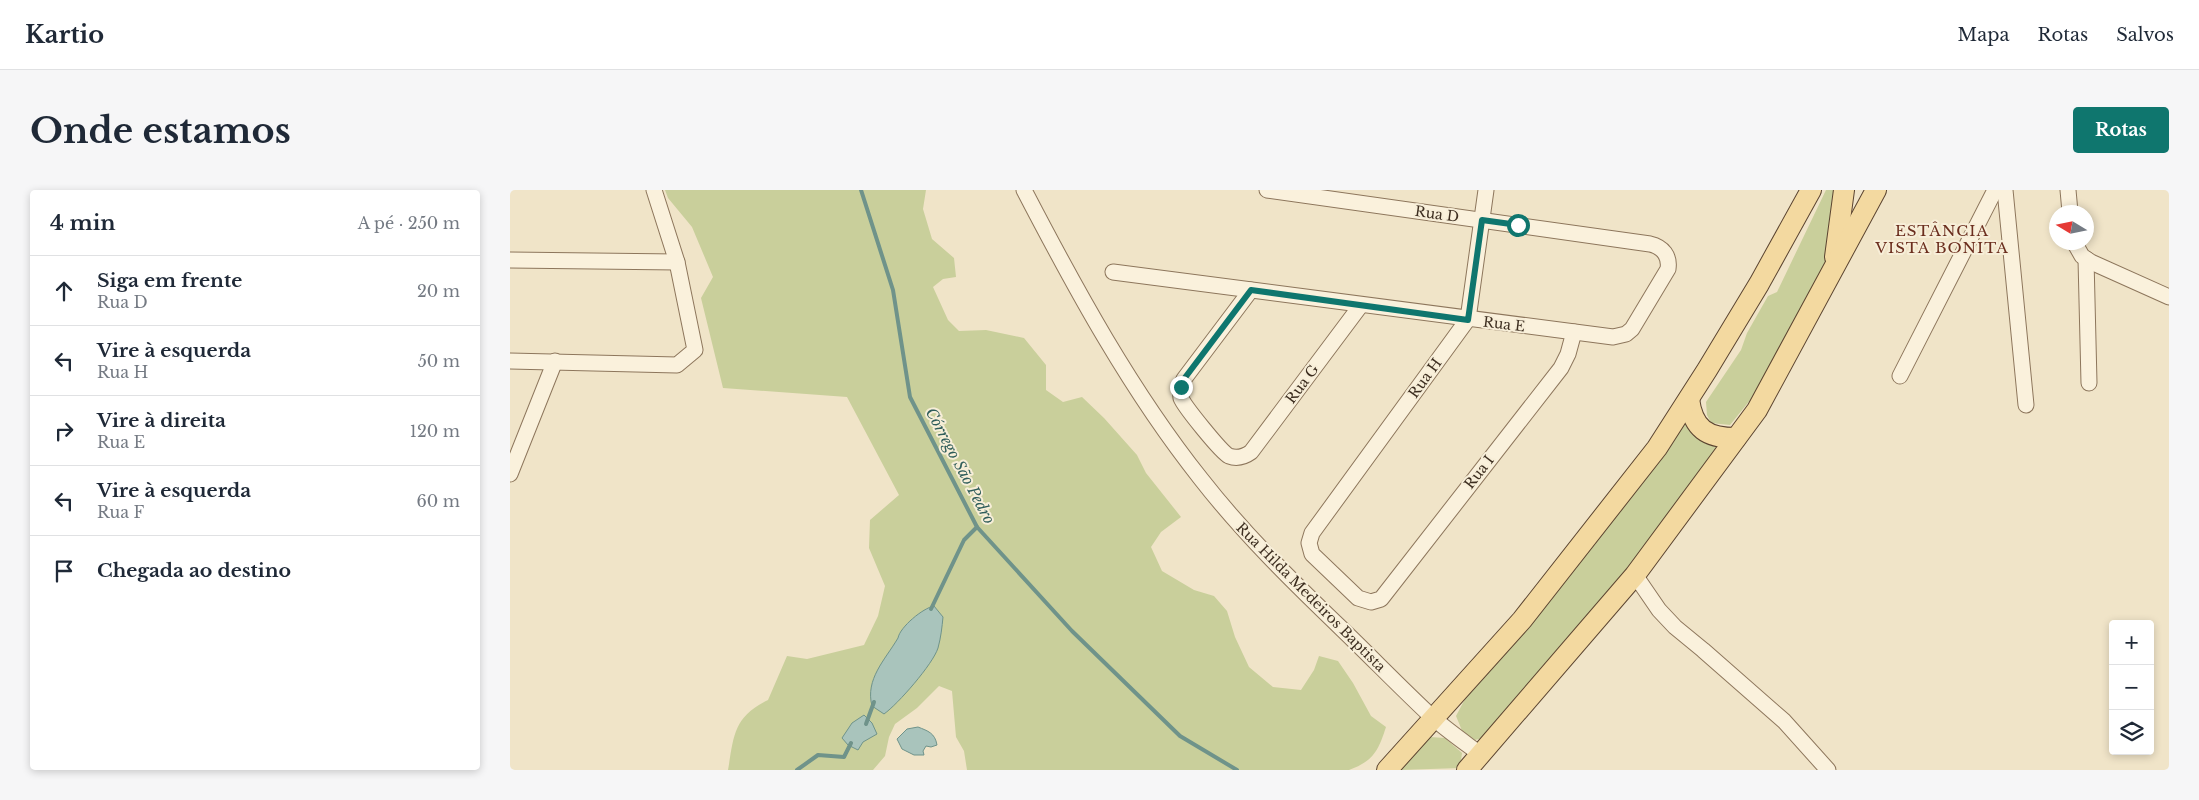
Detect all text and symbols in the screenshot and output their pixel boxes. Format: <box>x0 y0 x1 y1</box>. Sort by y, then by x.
text: Kartio <box>25 20 104 49</box>
text: Mapa <box>1958 24 2009 46</box>
text: Rotas <box>2037 24 2088 46</box>
text: Salvos <box>2116 24 2174 46</box>
button: Rotas <box>2073 107 2169 153</box>
text: Onde estamos <box>30 109 291 152</box>
street label: Rua D <box>1414 202 1460 226</box>
north arrow <box>2049 205 2094 250</box>
text: 4 min <box>50 210 116 236</box>
text: A pé · 250 m <box>358 213 460 233</box>
route start <box>1507 214 1530 237</box>
district label: ESTÂNCIA VISTA BONITA <box>1874 221 2009 257</box>
text: Siga em frente <box>97 269 242 292</box>
icon: ahead <box>50 277 78 305</box>
text: 20 m <box>417 281 460 301</box>
text: Rua D <box>97 292 148 312</box>
street label: Rua E <box>1482 312 1526 336</box>
text: Vire à esquerda <box>97 339 251 362</box>
icon: left <box>50 347 78 375</box>
text: 50 m <box>418 351 460 371</box>
street label: Rua H <box>1404 354 1446 401</box>
street label: Rua G <box>1282 361 1322 407</box>
text: Rua H <box>97 362 148 382</box>
route end <box>1170 376 1193 399</box>
water label: Córrego São Pedro <box>922 404 999 527</box>
text: Vire à direita <box>97 409 226 432</box>
icon: right <box>50 417 78 445</box>
text: 120 m <box>410 421 460 441</box>
text: Rua E <box>97 432 145 452</box>
street label: Rua I <box>1460 451 1498 492</box>
text: Vire à esquerda <box>97 479 251 502</box>
icon: left <box>50 487 78 515</box>
text: 60 m <box>417 491 460 511</box>
text: Rua F <box>97 502 144 522</box>
street label: Rua Hilda Medeiros Baptista <box>1232 518 1390 676</box>
icon: arrive <box>50 557 78 585</box>
text: Chegada ao destino <box>97 559 291 582</box>
map controls <box>2109 620 2154 755</box>
button: + <box>2109 620 2154 665</box>
button: − <box>2109 665 2154 710</box>
button: layers <box>2109 710 2154 755</box>

